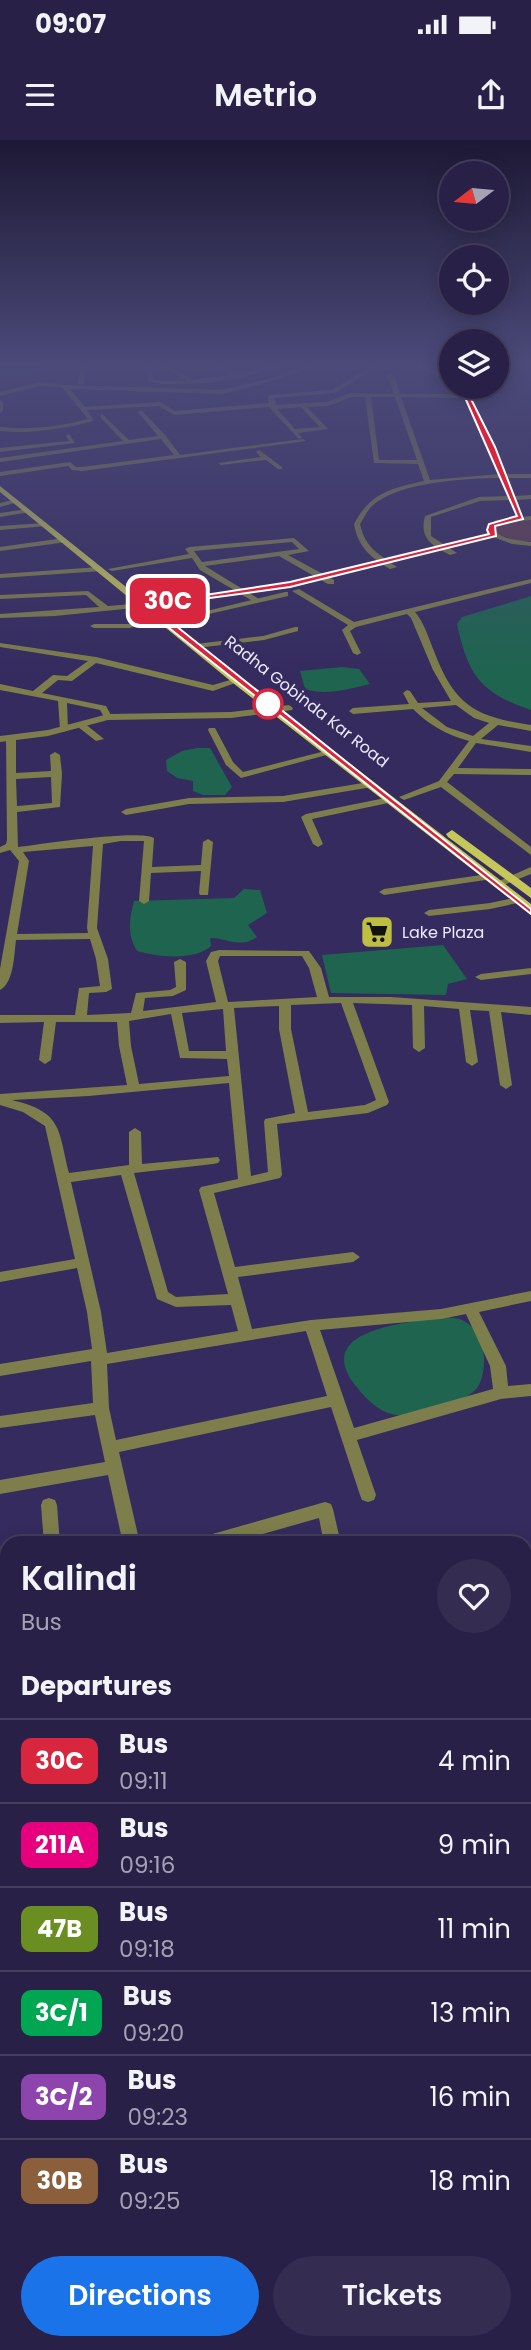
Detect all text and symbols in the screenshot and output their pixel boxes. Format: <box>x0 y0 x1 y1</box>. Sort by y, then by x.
text: 09:07 <box>35 6 106 42</box>
text: Metrio <box>214 72 317 117</box>
icon: menu <box>21 76 59 114</box>
icon: share <box>472 76 510 114</box>
north arrow <box>439 161 509 231</box>
map controls <box>439 161 509 399</box>
button: locate <box>439 245 509 315</box>
button: layers <box>439 329 509 399</box>
line badge: 30C <box>128 578 208 624</box>
text: 30C <box>144 584 192 617</box>
street label: Radha Gobinda Kar Road <box>220 630 394 773</box>
unlabelled marker <box>253 689 283 719</box>
supermarket icon: Lake Plaza <box>358 913 396 951</box>
place label: Lake Plaza <box>402 921 484 944</box>
text: Kalindi <box>21 1555 137 1602</box>
button: heart <box>437 1559 511 1633</box>
text: Bus <box>21 1606 62 1638</box>
text: Departures <box>21 1668 172 1704</box>
text: Bus <box>119 1726 168 1762</box>
text: 4 min <box>438 1743 511 1779</box>
text: 30C <box>35 1744 84 1777</box>
text: 09:11 <box>119 1765 168 1797</box>
text: Bus <box>119 1810 169 1846</box>
text: 9 min <box>438 1827 511 1863</box>
text: 211A <box>35 1828 84 1861</box>
text: 09:16 <box>119 1849 175 1881</box>
text: Bus <box>119 1894 168 1930</box>
text: 11 min <box>438 1911 511 1947</box>
text: 47B <box>37 1912 82 1945</box>
text: 09:18 <box>119 1933 175 1965</box>
text: Bus <box>123 1978 172 2014</box>
text: 13 min <box>431 1995 511 2031</box>
text: 3C/1 <box>35 1996 88 2029</box>
text: 09:20 <box>123 2017 184 2049</box>
text: Bus <box>127 2062 177 2098</box>
text: 16 min <box>429 2079 511 2115</box>
text: 3C/2 <box>35 2080 92 2113</box>
text: 09:23 <box>127 2101 188 2133</box>
text: Bus <box>119 2146 168 2182</box>
text: 18 min <box>430 2163 511 2199</box>
text: 30B <box>37 2164 82 2197</box>
text: 09:25 <box>119 2185 181 2217</box>
button: Directions <box>21 2256 259 2336</box>
button: Tickets <box>273 2256 511 2336</box>

